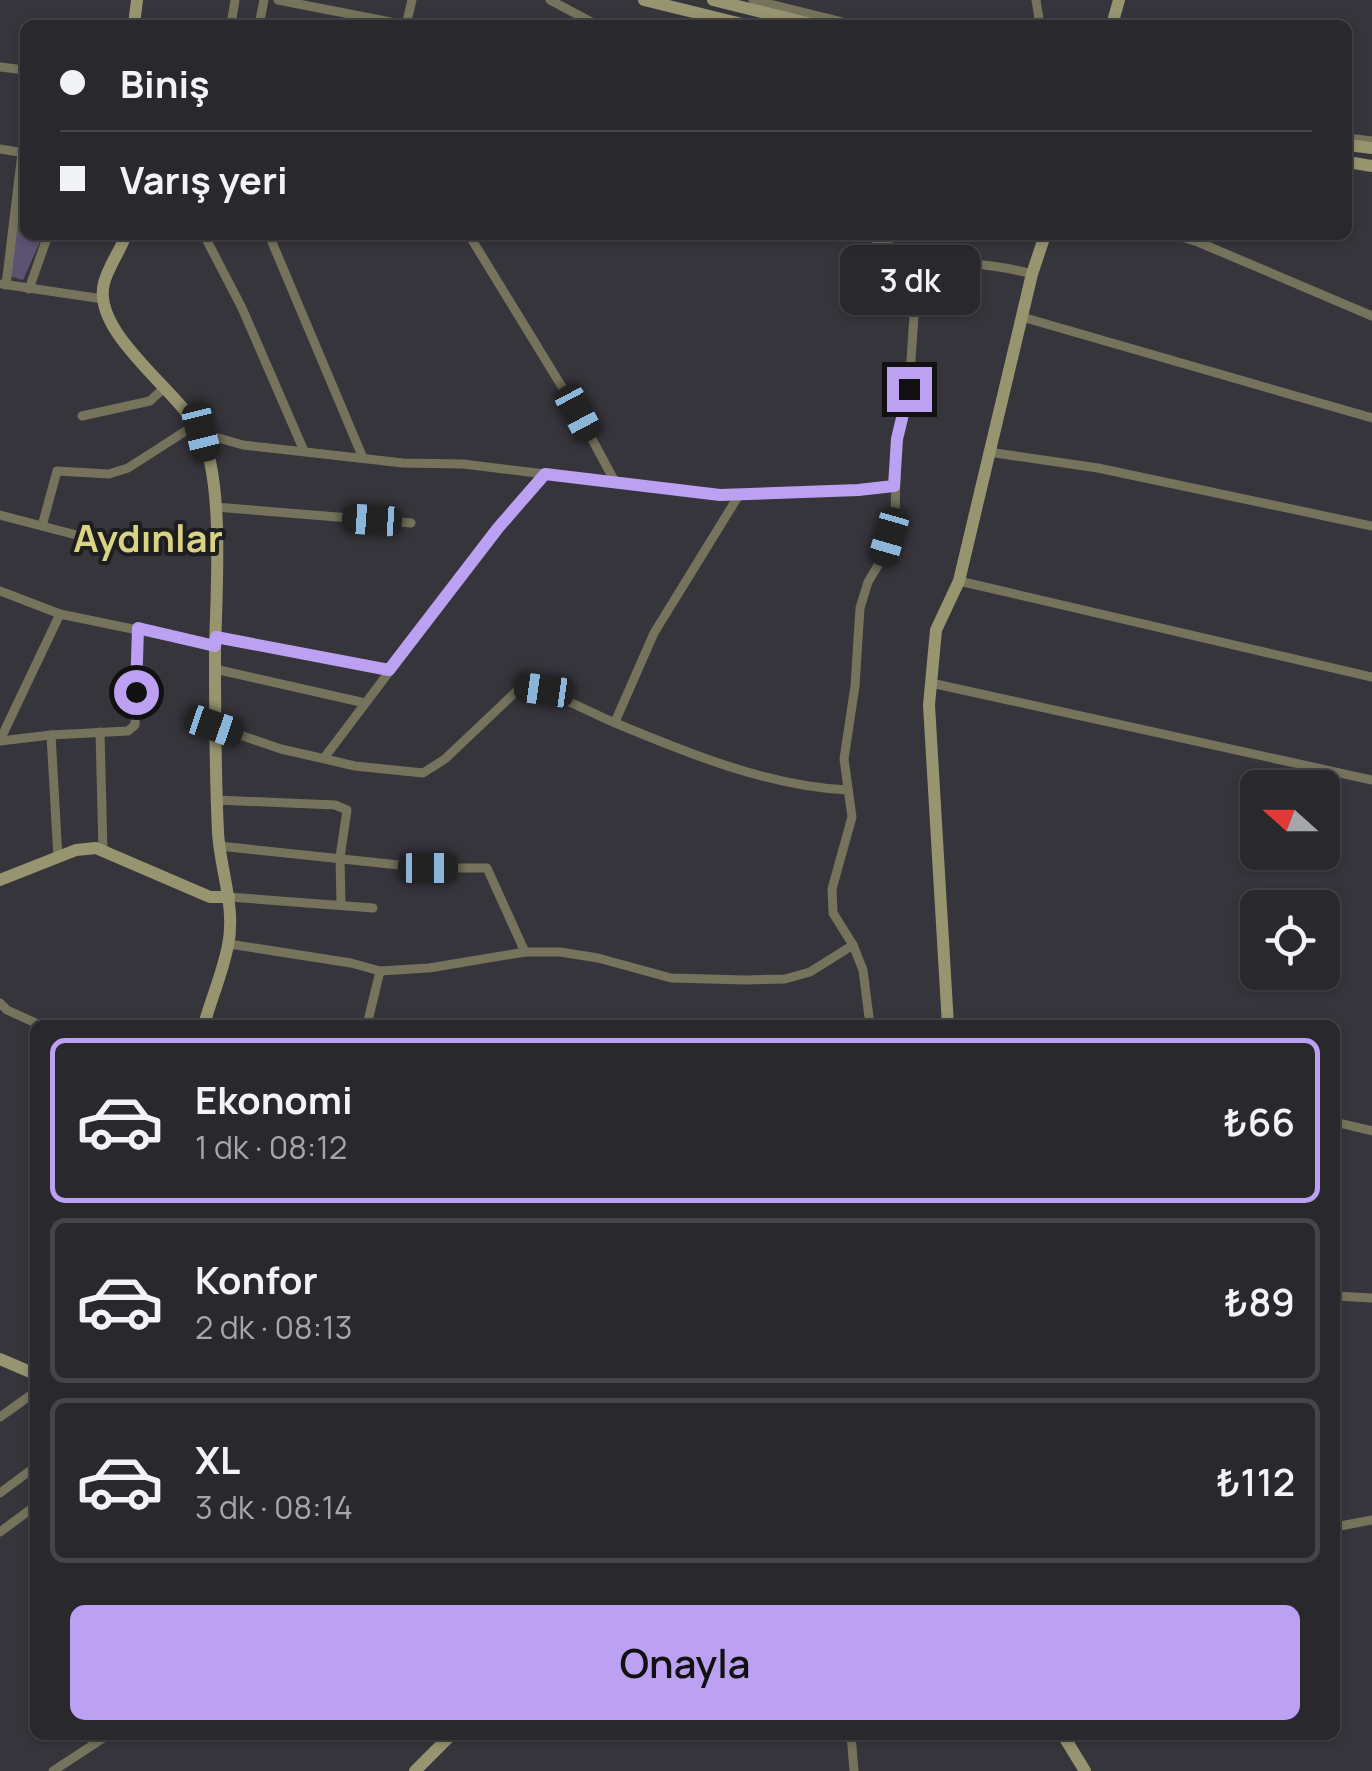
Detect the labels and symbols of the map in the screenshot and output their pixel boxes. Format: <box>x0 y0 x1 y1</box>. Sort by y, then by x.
callout: 3 dk <box>839 244 979 314</box>
route end <box>887 367 932 412</box>
car <box>551 379 605 447</box>
car <box>179 399 223 465</box>
car <box>341 503 403 537</box>
car <box>866 504 912 570</box>
district label: Aydınlar <box>73 511 223 563</box>
route start <box>114 670 159 715</box>
car <box>512 671 576 709</box>
car <box>181 702 247 750</box>
north arrow <box>1240 770 1340 870</box>
car <box>398 853 458 883</box>

